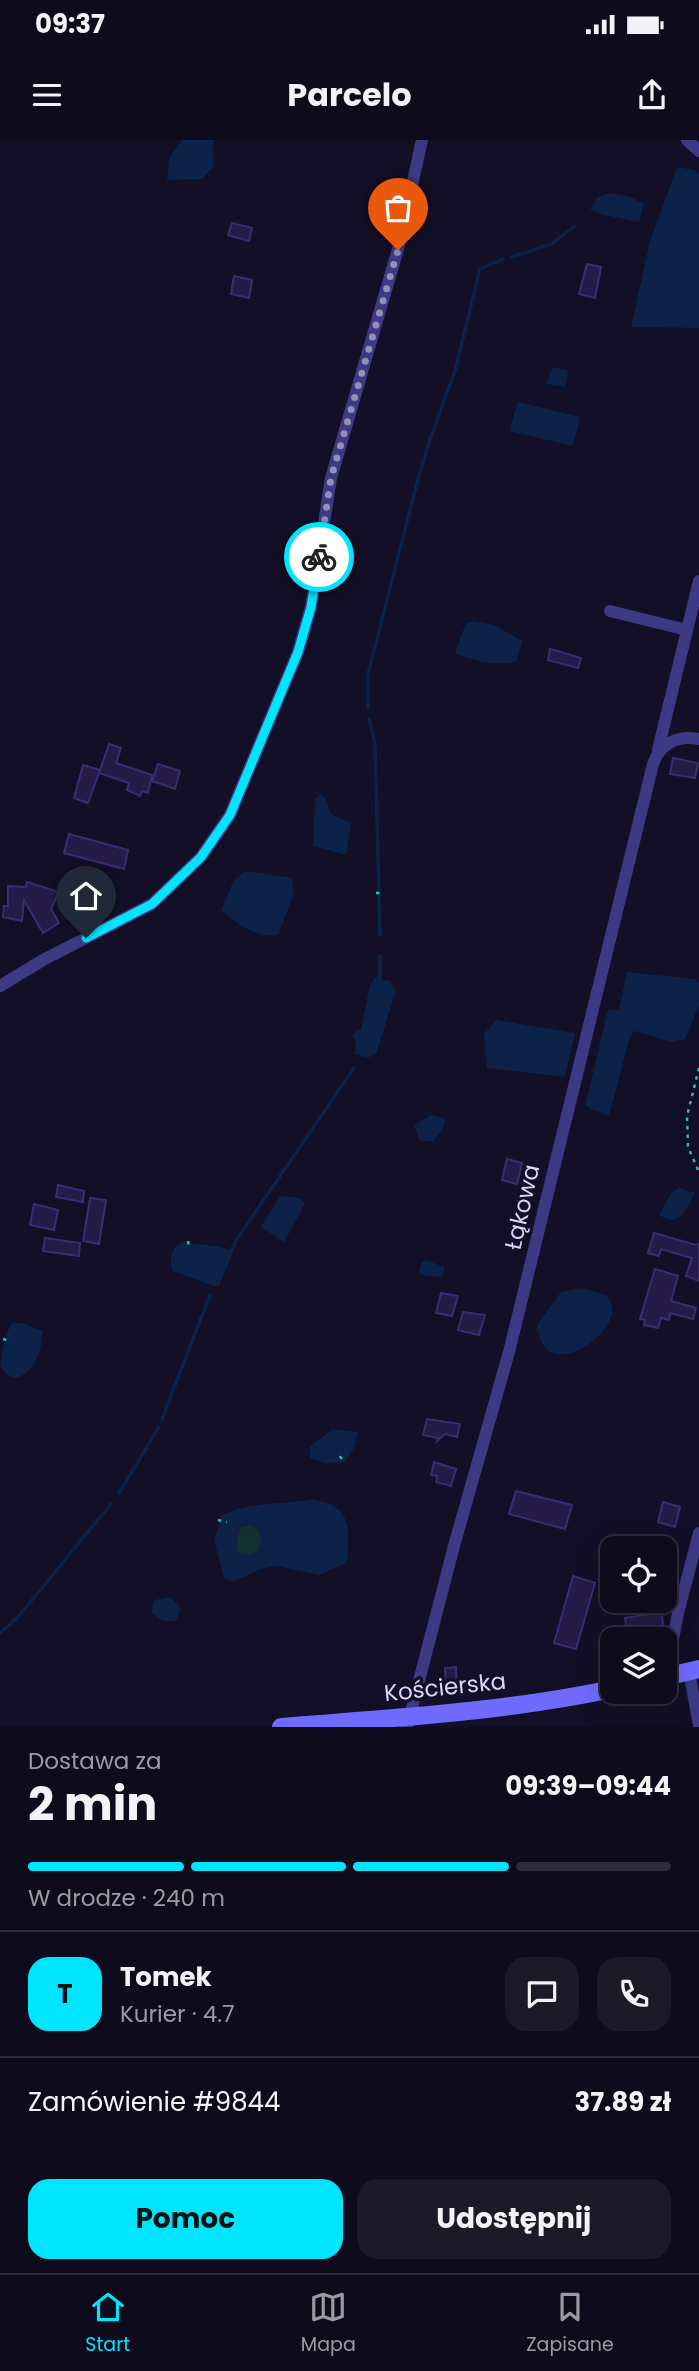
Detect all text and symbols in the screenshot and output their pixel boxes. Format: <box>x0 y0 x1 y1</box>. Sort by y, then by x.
text: 09:37 <box>35 6 105 42</box>
text: Parcelo <box>287 72 412 117</box>
icon: menu <box>28 76 66 114</box>
icon: share <box>633 76 671 114</box>
pin <box>368 178 428 250</box>
icon: bag <box>379 189 417 227</box>
courier <box>284 522 354 592</box>
icon: bike <box>300 538 338 576</box>
pin <box>56 866 116 938</box>
icon: home <box>67 877 105 915</box>
street label: Łąkowa <box>497 1161 547 1253</box>
map controls <box>600 1536 677 1704</box>
button: locate <box>600 1536 677 1613</box>
button: layers <box>600 1627 677 1704</box>
street label: Kościerska <box>382 1665 508 1709</box>
text: Dostawa za <box>28 1745 161 1777</box>
text: 09:39–09:44 <box>505 1768 671 1804</box>
text: 2 min <box>28 1772 157 1836</box>
text: W drodze · 240 m <box>28 1882 225 1914</box>
button: chat <box>505 1957 579 2031</box>
button: phone <box>597 1957 671 2031</box>
text: Tomek <box>120 1959 212 1995</box>
text: T <box>57 1976 73 2012</box>
text: Kurier · 4.7 <box>120 1998 235 2030</box>
text: Zamówienie #9844 <box>28 2084 280 2120</box>
text: 37.89 zł <box>574 2084 671 2120</box>
button: Pomoc <box>28 2179 343 2259</box>
button: Udostępnij <box>357 2179 671 2259</box>
tab: Start <box>85 2288 130 2359</box>
tab: Mapa <box>301 2288 356 2359</box>
tab: Zapisane <box>526 2288 614 2359</box>

